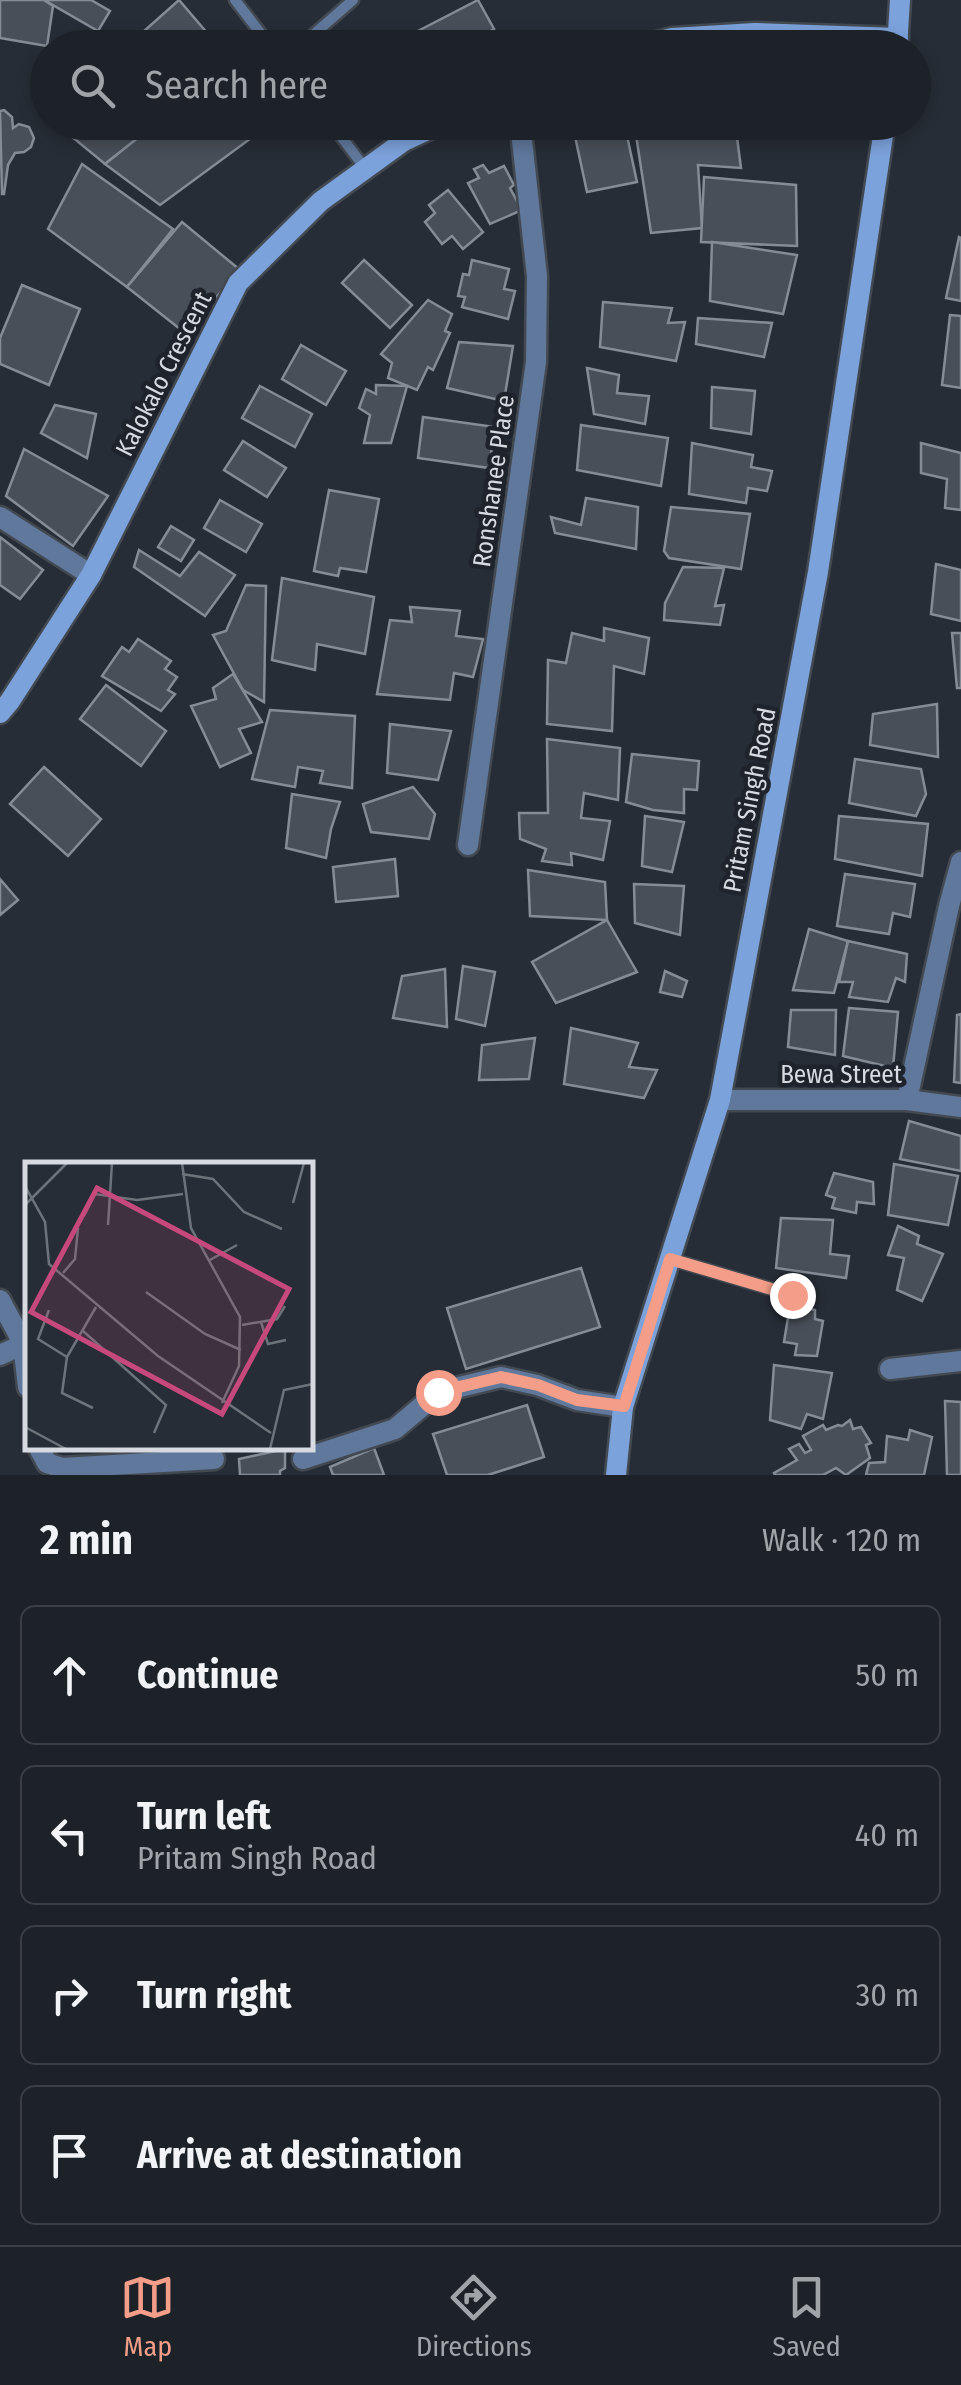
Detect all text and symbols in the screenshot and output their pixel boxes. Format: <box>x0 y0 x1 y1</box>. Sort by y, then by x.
search box <box>30 30 931 140</box>
icon: search <box>65 58 120 113</box>
text: Search here <box>145 62 328 108</box>
street label: Kalokalo Crescent <box>110 286 219 461</box>
street label: Ronshanee Place <box>467 393 521 569</box>
street label: Pritam Singh Road <box>717 705 783 895</box>
street label: Bewa Street <box>780 1060 903 1090</box>
inset map <box>25 1162 312 1450</box>
route end <box>770 1273 816 1319</box>
route start <box>416 1370 462 1416</box>
text: 2 min <box>40 1515 133 1565</box>
text: Walk · 120 m <box>762 1521 921 1559</box>
icon: ahead <box>42 1648 97 1703</box>
text: Continue <box>137 1652 278 1698</box>
text: 50 m <box>856 1656 919 1694</box>
text: Turn left <box>137 1793 271 1839</box>
icon: left <box>42 1808 97 1863</box>
text: 40 m <box>855 1816 919 1854</box>
text: Pritam Singh Road <box>137 1839 377 1877</box>
icon: right <box>42 1968 97 2023</box>
text: Turn right <box>137 1972 291 2018</box>
text: 30 m <box>856 1976 919 2014</box>
icon: arrive <box>42 2128 97 2183</box>
text: Arrive at destination <box>137 2132 462 2178</box>
tab: Map <box>120 2270 175 2363</box>
tab: Directions <box>416 2270 532 2363</box>
tab: Saved <box>772 2270 841 2363</box>

